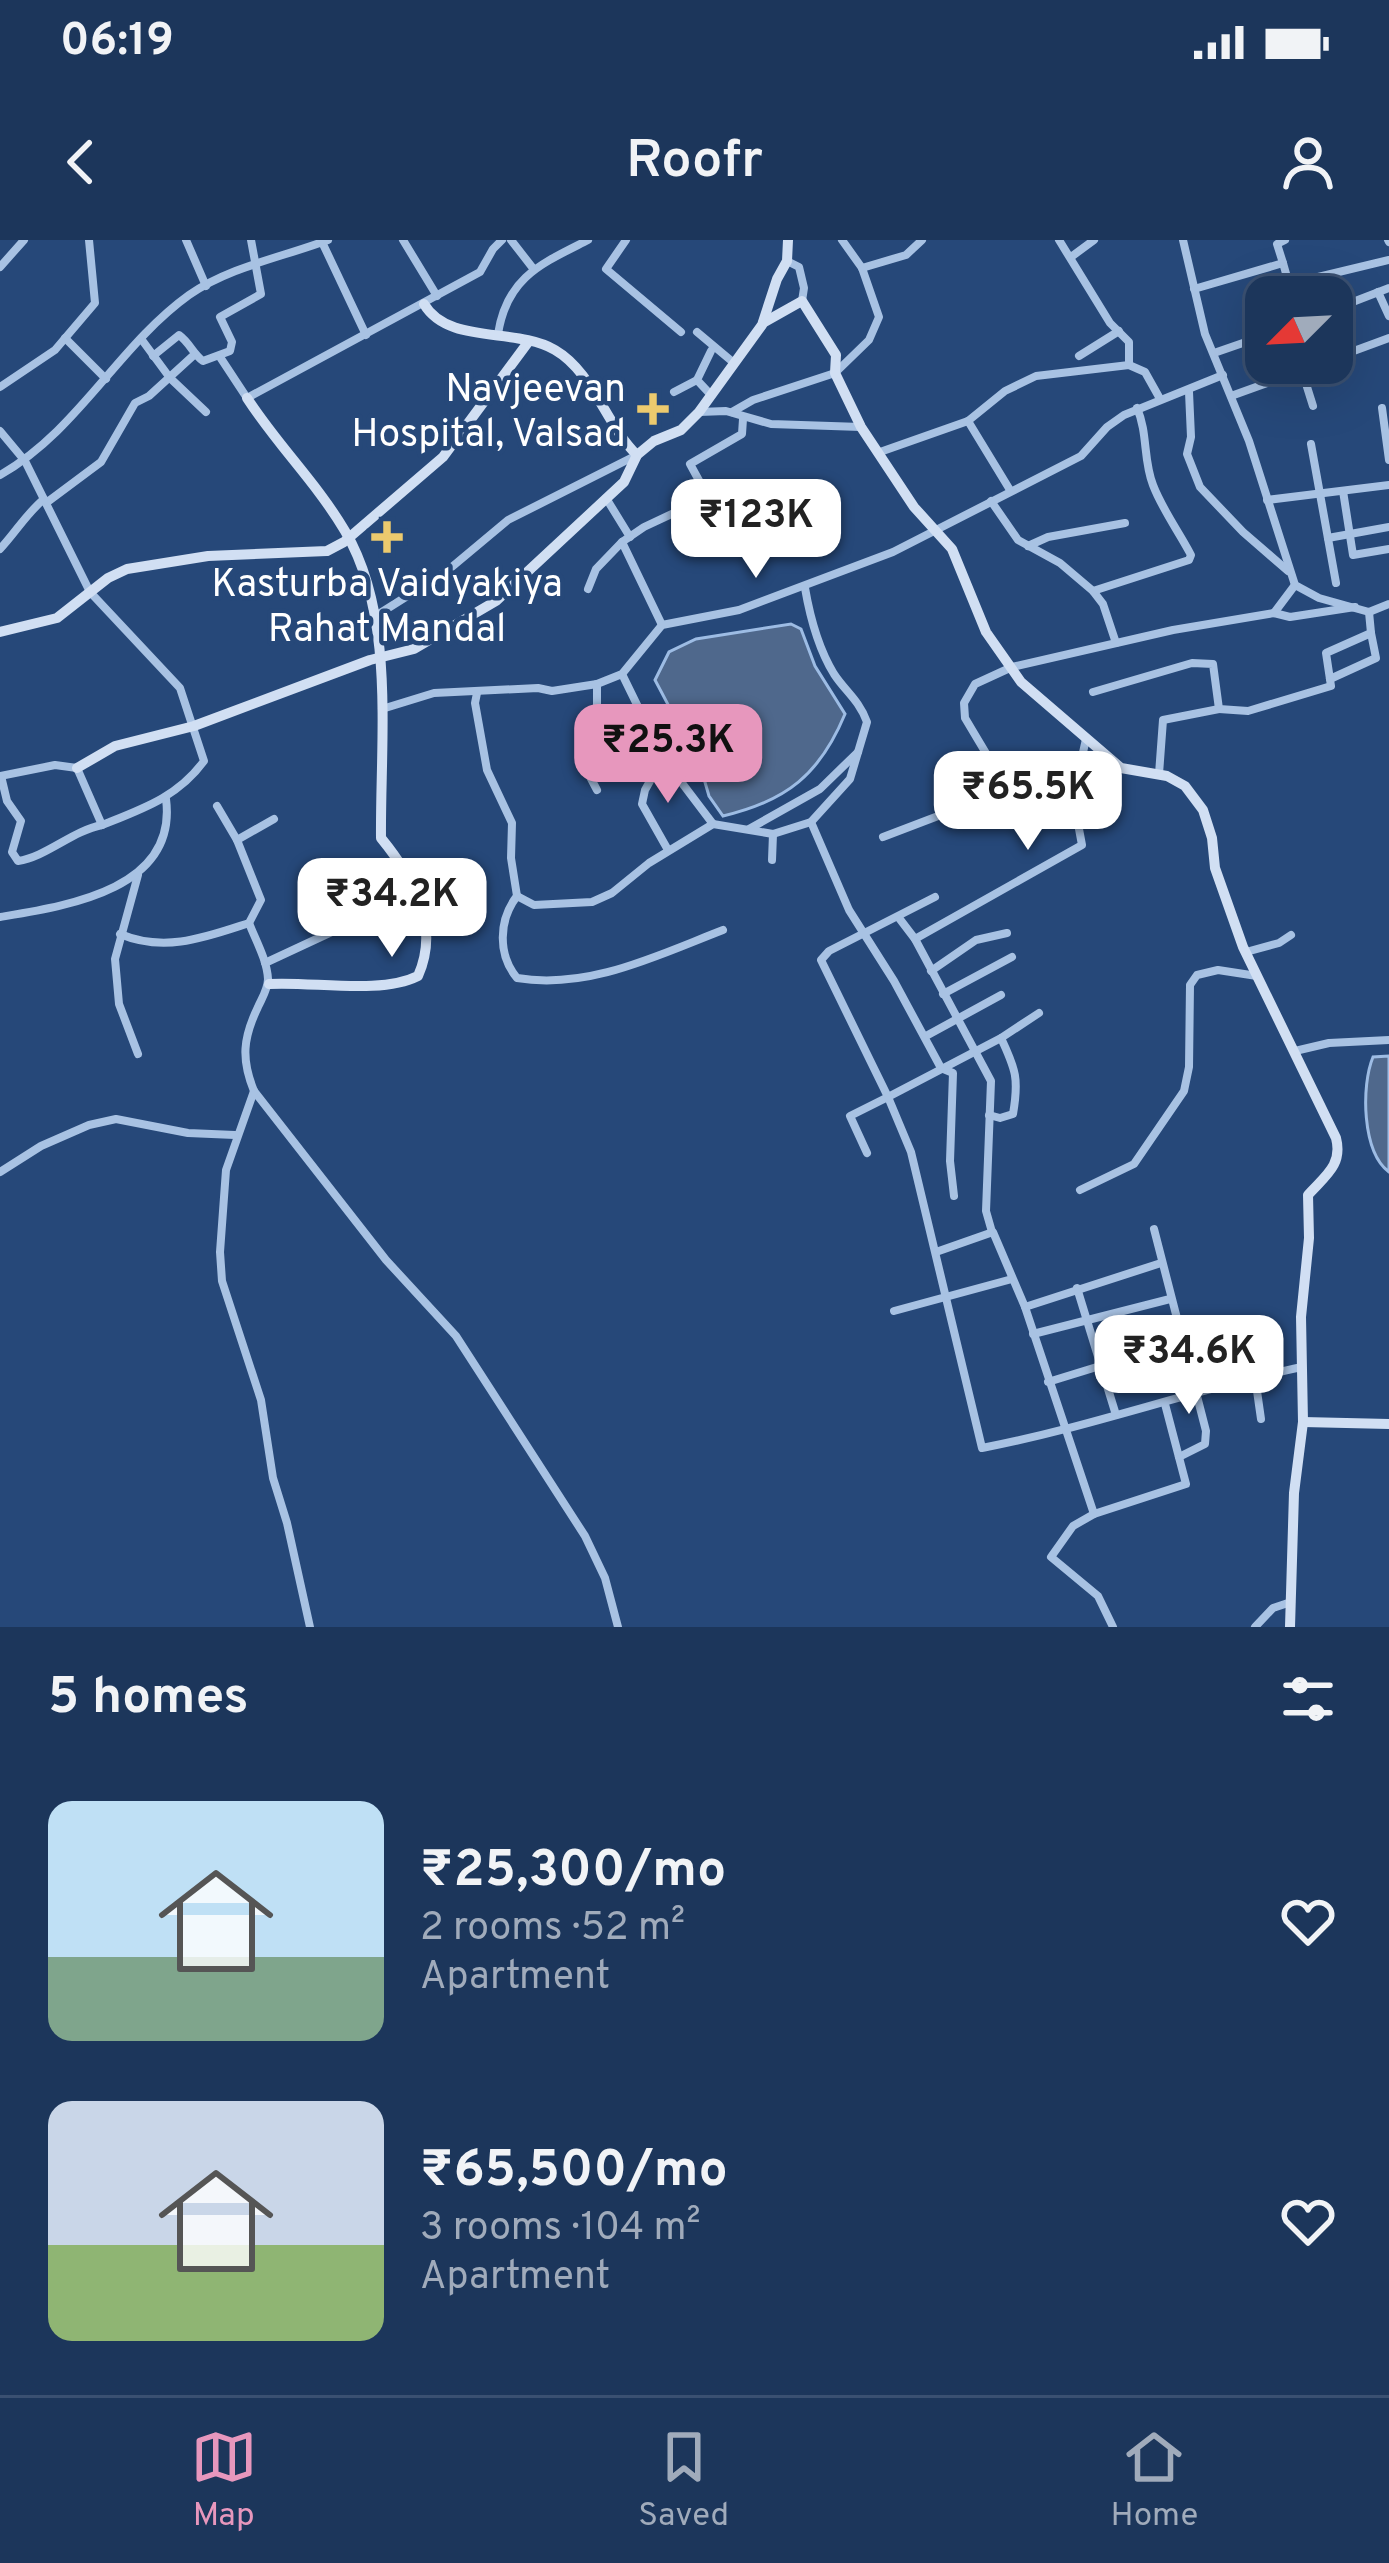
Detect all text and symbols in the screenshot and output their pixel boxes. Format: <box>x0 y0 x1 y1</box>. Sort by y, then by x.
text: 06:19 <box>60 14 174 71</box>
text: Roofr <box>626 128 763 197</box>
icon: back <box>48 129 114 195</box>
icon: person <box>1275 129 1341 195</box>
north arrow <box>1245 276 1353 384</box>
map controls <box>1245 276 1353 384</box>
place label: Navjeevan Hospital, Valsad <box>351 367 626 461</box>
marker: Navjeevan Hospital, Valsad <box>637 393 669 425</box>
pin: ₹123K <box>672 479 840 581</box>
text: ₹123K <box>698 493 814 542</box>
marker: Kasturba Vaidyakiya Rahat Mandal <box>371 521 403 553</box>
place label: Kasturba Vaidyakiya Rahat Mandal <box>211 562 563 656</box>
pin: ₹25.3K <box>570 704 766 806</box>
text: ₹25.3K <box>601 718 735 767</box>
pin: ₹65.5K <box>930 751 1126 853</box>
text: ₹65.5K <box>961 765 1095 814</box>
pin: ₹34.2K <box>294 858 490 960</box>
text: ₹34.2K <box>325 872 459 921</box>
pin: ₹34.6K <box>1091 1315 1287 1417</box>
text: ₹34.6K <box>1121 1329 1257 1378</box>
icon: filters <box>1275 1666 1341 1732</box>
text: 5 homes <box>48 1667 249 1732</box>
text: ₹25,300/mo <box>420 1840 726 1905</box>
icon: home <box>144 1849 288 1993</box>
icon: heart <box>1275 1888 1341 1954</box>
text: 2 rooms · 52 m² <box>420 1905 685 1954</box>
text: Apartment <box>420 1954 610 2003</box>
text: ₹65,500/mo <box>420 2140 728 2205</box>
icon: home <box>144 2149 288 2293</box>
icon: heart <box>1275 2188 1341 2254</box>
text: 3 rooms · 104 m² <box>420 2205 701 2254</box>
text: Apartment <box>420 2254 610 2303</box>
tab: Map <box>191 2424 257 2538</box>
tab: Saved <box>638 2424 729 2538</box>
tab: Home <box>1111 2424 1198 2538</box>

